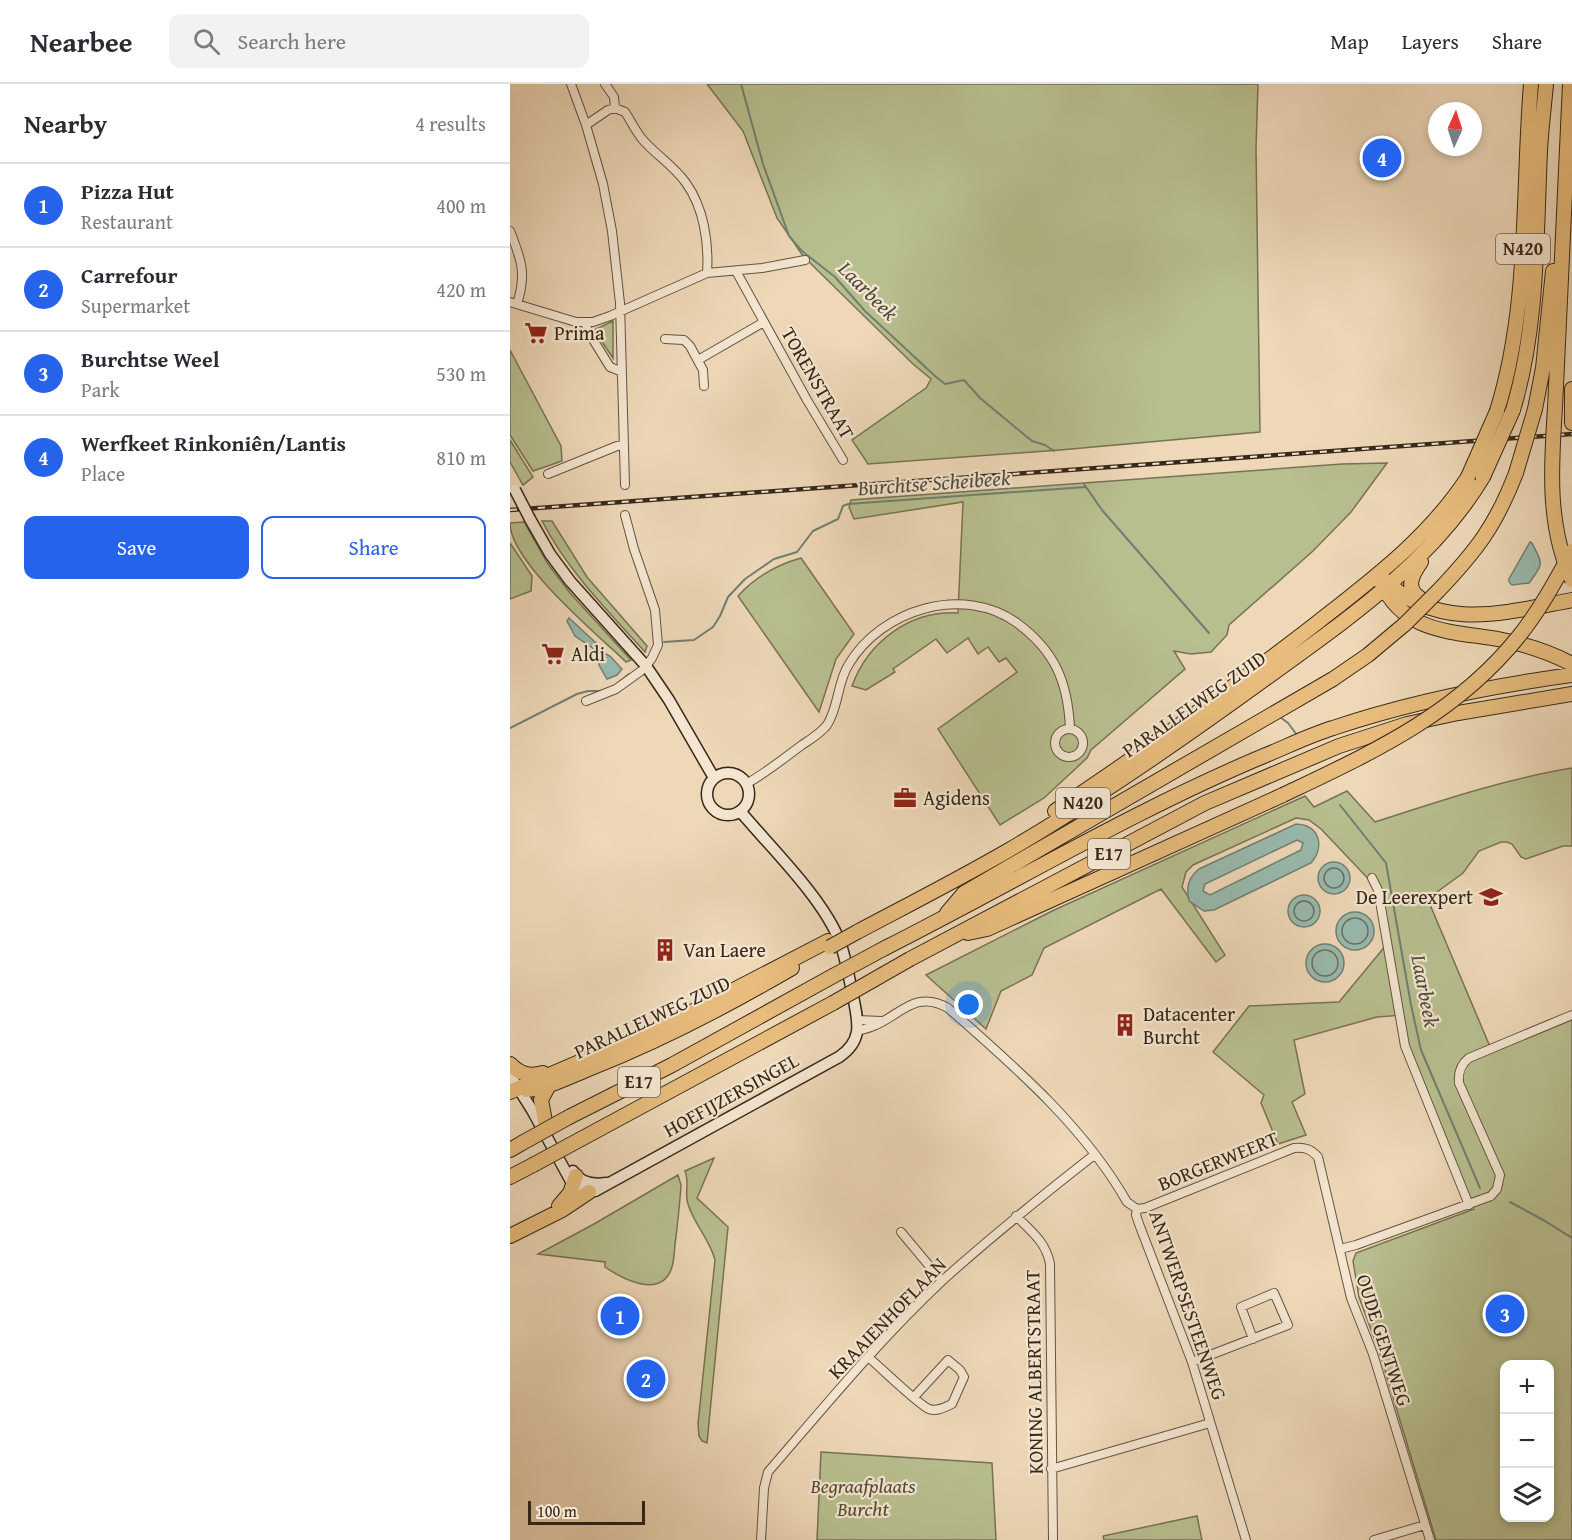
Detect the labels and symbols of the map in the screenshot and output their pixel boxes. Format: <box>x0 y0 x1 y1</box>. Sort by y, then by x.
north arrow <box>1428 102 1482 156</box>
pin: 4 <box>1362 136 1402 181</box>
road number: N420 <box>1496 234 1550 264</box>
water label: Laarbeek <box>831 253 906 328</box>
place label: Prima <box>554 318 605 347</box>
supermarket icon: Prima <box>523 320 549 346</box>
street label: TORENSTRAAT <box>775 321 862 444</box>
water label: Burchtse Scheibeek <box>856 462 1012 503</box>
place label: Aldi <box>571 639 605 668</box>
supermarket icon: Aldi <box>540 641 566 667</box>
street label: PARALLELWEG ZUID <box>1116 643 1271 764</box>
place label: Agidens <box>923 783 990 812</box>
office icon: Agidens <box>892 785 918 811</box>
road number: N420 <box>1056 788 1110 818</box>
road number: E17 <box>1088 839 1130 869</box>
place label: De Leerexpert <box>1356 882 1473 911</box>
school or university icon: De Leerexpert <box>1478 884 1504 910</box>
place label: Van Laere <box>683 935 766 964</box>
building icon: Van Laere <box>652 937 678 963</box>
water label: Laarbeek <box>1403 951 1448 1030</box>
street label: PARALLELWEG ZUID <box>569 968 735 1066</box>
your location <box>954 990 983 1019</box>
place label: Datacenter Burcht <box>1143 999 1235 1051</box>
building icon: Datacenter Burcht <box>1112 1012 1138 1038</box>
street label: HOEFIJZERSINGEL <box>658 1045 804 1144</box>
road number: E17 <box>618 1067 660 1097</box>
street label: BORGERWEERT <box>1153 1123 1282 1198</box>
street label: ANTWERPSESTEENWEG <box>1142 1206 1235 1404</box>
street label: KRAAIENHOFLAAN <box>821 1250 952 1385</box>
street label: KONING ALBERTSTRAAT <box>1017 1269 1050 1475</box>
street label: OUDE GENTWEG <box>1350 1270 1420 1410</box>
pin: 3 <box>1486 1292 1524 1336</box>
pin: 1 <box>600 1294 640 1338</box>
pin: 2 <box>626 1356 666 1402</box>
park label: Begraafplaats Burcht <box>810 1471 916 1523</box>
scale bar <box>528 1498 645 1526</box>

